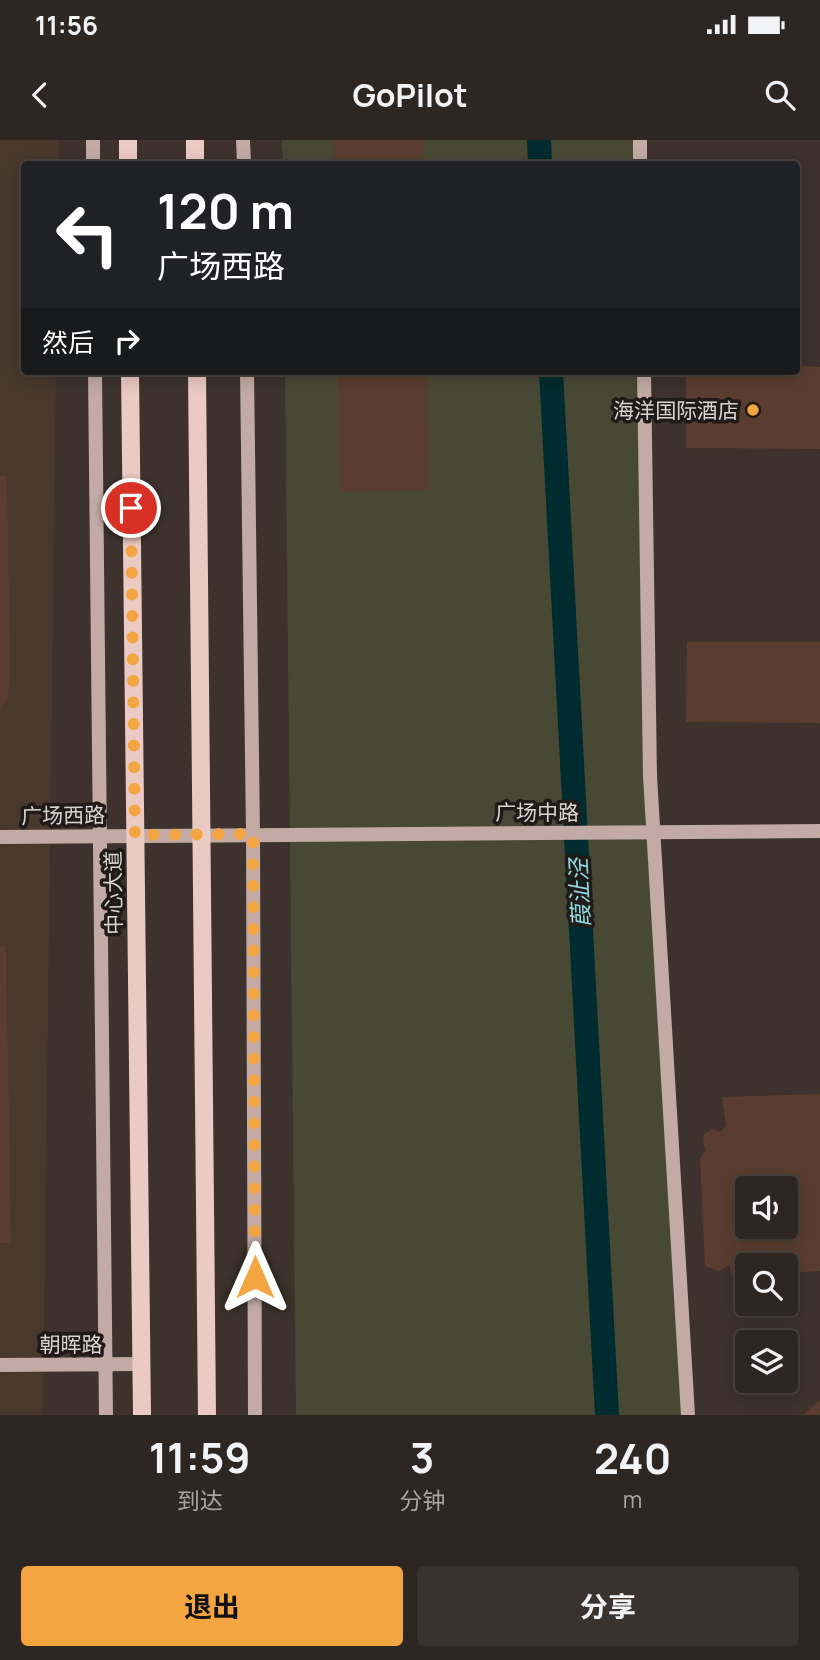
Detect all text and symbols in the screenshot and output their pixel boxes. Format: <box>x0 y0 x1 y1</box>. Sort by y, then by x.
text: 11:56 <box>35 7 98 43</box>
text: GoPilot <box>352 73 468 117</box>
icon: back <box>21 76 59 114</box>
icon: search <box>761 76 799 114</box>
text: 120 m <box>157 177 294 244</box>
icon: left <box>42 189 133 280</box>
text: 广场西路 <box>157 244 285 288</box>
icon: right <box>108 322 146 360</box>
text: 然后 <box>42 324 94 360</box>
place label: 海洋国际酒店 <box>613 396 739 424</box>
marker: 海洋国际酒店 <box>745 402 761 418</box>
pin <box>101 478 161 538</box>
icon: arrive <box>112 489 150 527</box>
street label: 广场中路 <box>495 798 579 826</box>
street label: 广场西路 <box>21 800 105 830</box>
street label: 中心大道 <box>98 851 128 935</box>
water label: 葭沚泾 <box>561 856 597 928</box>
map controls <box>735 1176 798 1393</box>
button: sound <box>735 1176 798 1239</box>
position arrow <box>218 1240 292 1314</box>
button: search <box>735 1253 798 1316</box>
street label: 朝晖路 <box>40 1330 103 1358</box>
button: layers <box>735 1330 798 1393</box>
text: 11:59 <box>149 1428 251 1486</box>
text: 3 <box>410 1428 434 1486</box>
text: 240 <box>594 1429 671 1487</box>
text: m <box>623 1483 642 1515</box>
text: 到达 <box>177 1484 223 1516</box>
text: 分钟 <box>399 1484 445 1516</box>
button: 退出 <box>21 1566 403 1646</box>
button: 分享 <box>417 1566 799 1646</box>

